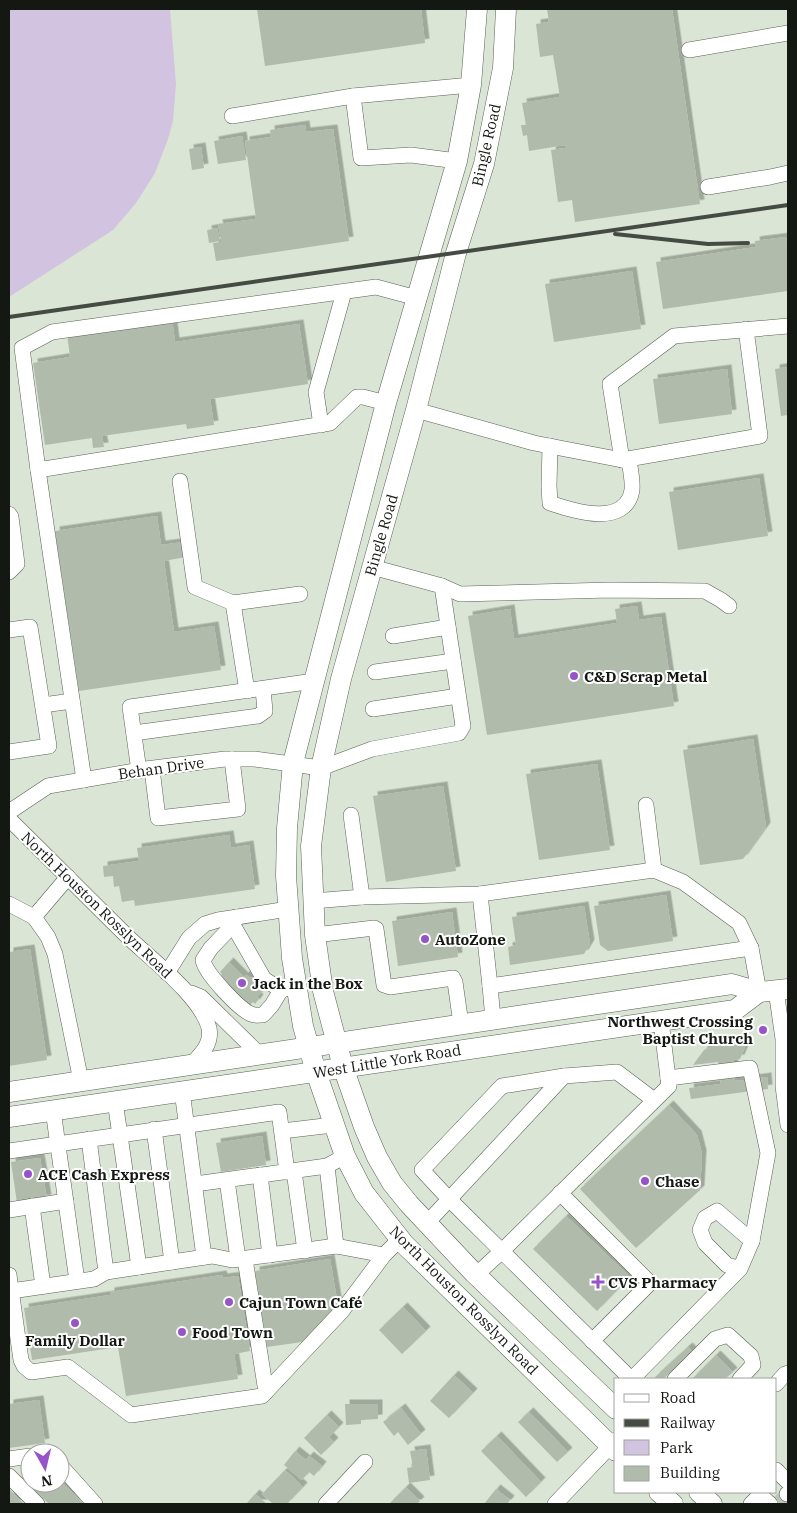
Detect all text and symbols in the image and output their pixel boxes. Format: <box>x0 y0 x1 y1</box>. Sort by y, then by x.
street label: Bingle Road <box>467 102 505 188</box>
street label: Bingle Road <box>360 492 402 578</box>
place label: C&D Scrap Metal <box>584 667 707 686</box>
marker: C&D Scrap Metal <box>568 670 580 682</box>
street label: Behan Drive <box>117 753 205 783</box>
street label: North Houston Rosslyn Road <box>17 828 177 982</box>
place label: AutoZone <box>435 930 506 949</box>
marker: AutoZone <box>419 933 431 945</box>
place label: Jack in the Box <box>252 974 363 993</box>
marker: Jack in the Box <box>236 977 248 989</box>
place label: Northwest Crossing Baptist Church <box>607 1012 753 1048</box>
marker: Northwest Crossing Baptist Church <box>757 1024 769 1036</box>
street label: West Little York Road <box>312 1040 462 1082</box>
place label: ACE Cash Express <box>38 1165 170 1184</box>
marker: ACE Cash Express <box>22 1168 34 1180</box>
place label: Chase <box>655 1172 699 1191</box>
marker: Chase <box>639 1175 651 1187</box>
street label: North Houston Rosslyn Road <box>386 1222 542 1378</box>
place label: CVS Pharmacy <box>608 1273 717 1292</box>
marker: CVS Pharmacy <box>592 1276 604 1288</box>
place label: Cajun Town Café <box>239 1293 362 1312</box>
marker: Cajun Town Café <box>223 1296 235 1308</box>
marker: Family Dollar <box>69 1317 81 1329</box>
place label: Food Town <box>192 1323 273 1342</box>
marker: Food Town <box>176 1326 188 1338</box>
place label: Family Dollar <box>25 1331 126 1350</box>
legend <box>614 1378 777 1493</box>
text: Road <box>660 1388 696 1407</box>
text: Railway <box>660 1413 715 1432</box>
text: Park <box>660 1438 693 1457</box>
north arrow <box>20 1443 70 1493</box>
text: Building <box>660 1463 720 1482</box>
text: N <box>40 1471 54 1491</box>

